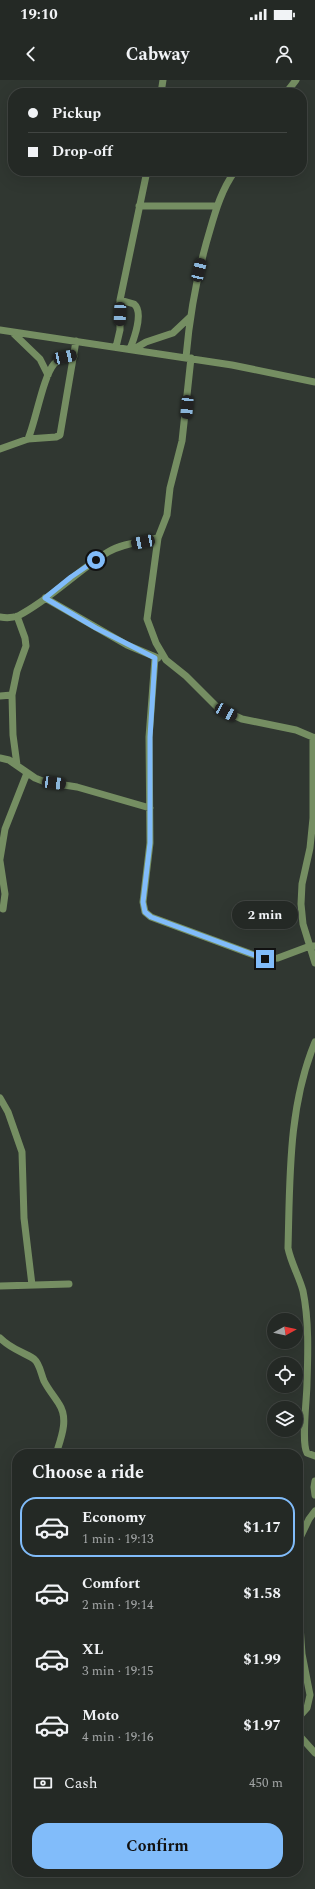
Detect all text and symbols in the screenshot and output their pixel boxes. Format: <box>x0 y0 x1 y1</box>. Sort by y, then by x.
text: 19:10 <box>20 3 58 26</box>
text: Cabway <box>126 41 189 68</box>
icon: back <box>20 43 42 65</box>
icon: person <box>273 43 295 65</box>
text: Pickup <box>52 102 101 125</box>
text: Drop-off <box>52 140 113 163</box>
car <box>190 257 208 283</box>
car <box>114 302 126 326</box>
car <box>52 349 78 365</box>
car <box>180 395 194 419</box>
car <box>130 534 156 550</box>
route start <box>87 551 105 569</box>
car <box>213 701 239 723</box>
car <box>41 776 67 790</box>
callout: 2 min <box>232 901 298 929</box>
text: 2 min <box>248 905 282 925</box>
route end <box>256 950 274 968</box>
north arrow <box>267 1313 303 1349</box>
map controls <box>267 1313 303 1437</box>
button: locate <box>267 1357 303 1393</box>
button: layers <box>267 1401 303 1437</box>
text: Choose a ride <box>32 1459 144 1486</box>
text: Economy <box>82 1506 146 1529</box>
icon: car <box>34 1509 70 1545</box>
text: $1.17 <box>243 1516 281 1539</box>
text: 1 min · 19:13 <box>82 1529 154 1549</box>
text: Comfort <box>82 1572 140 1595</box>
icon: car <box>34 1575 70 1611</box>
text: $1.58 <box>243 1582 281 1605</box>
text: 2 min · 19:14 <box>82 1595 154 1615</box>
text: XL <box>82 1638 103 1661</box>
icon: car <box>34 1641 70 1677</box>
text: $1.99 <box>243 1648 281 1671</box>
text: 3 min · 19:15 <box>82 1661 154 1681</box>
text: Moto <box>82 1704 119 1727</box>
icon: car <box>34 1707 70 1743</box>
text: $1.97 <box>243 1714 281 1737</box>
text: 4 min · 19:16 <box>82 1727 154 1747</box>
icon: cash <box>32 1772 54 1794</box>
text: Cash <box>64 1772 97 1795</box>
text: 450 m <box>249 1773 283 1793</box>
button: Confirm <box>32 1823 283 1869</box>

